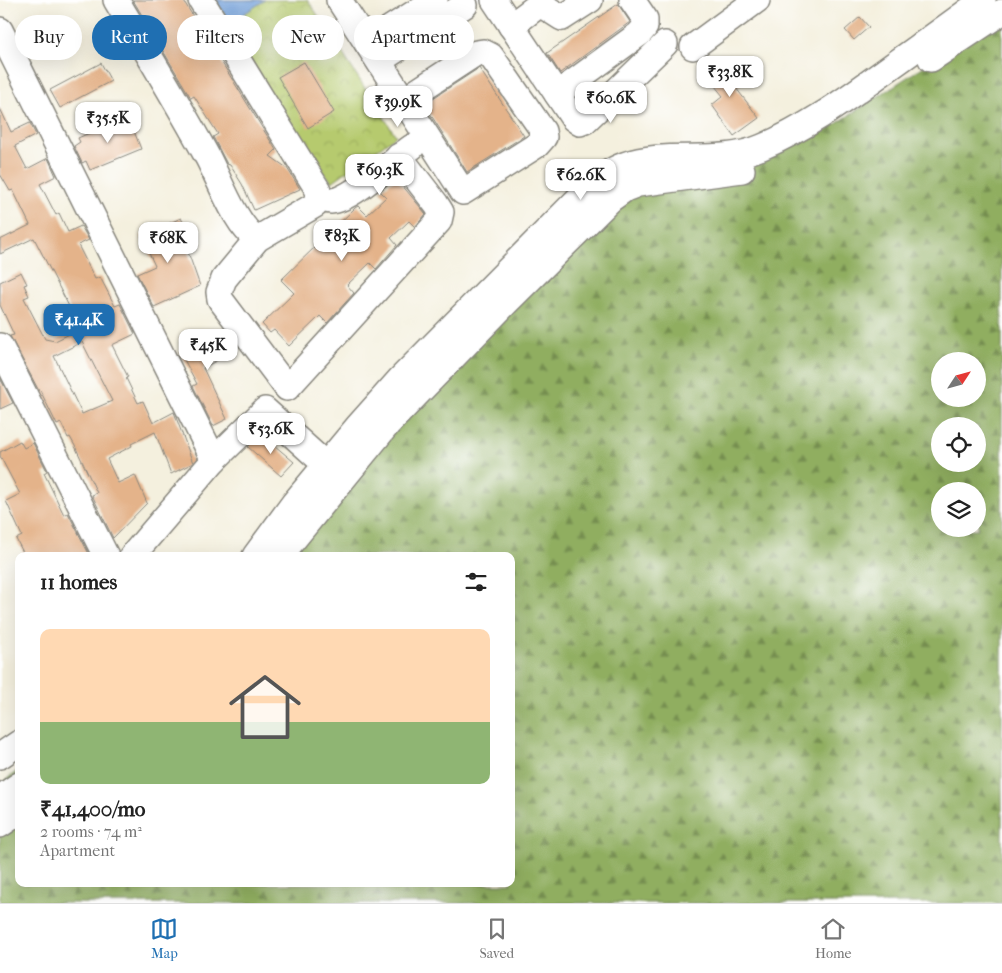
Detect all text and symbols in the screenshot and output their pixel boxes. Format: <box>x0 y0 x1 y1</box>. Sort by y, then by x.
chip: Buy <box>15 15 82 60</box>
chip: Rent <box>92 15 167 60</box>
chip: Filters <box>177 15 262 60</box>
chip: New <box>272 15 344 60</box>
chip: Apartment <box>354 15 474 60</box>
pin: ₹33.8K <box>689 56 771 98</box>
text: ₹33.8K <box>707 62 753 81</box>
pin: ₹60.6K <box>570 82 652 124</box>
pin: ₹39.9K <box>357 86 439 128</box>
text: ₹60.6K <box>586 88 636 107</box>
text: ₹39.9K <box>375 92 422 111</box>
pin: ₹35.5K <box>67 102 149 144</box>
text: ₹35.5K <box>86 108 130 127</box>
pin: ₹69.3K <box>339 154 421 196</box>
pin: ₹62.6K <box>540 158 622 201</box>
text: ₹69.3K <box>356 160 404 179</box>
text: ₹62.6K <box>556 165 606 184</box>
pin: ₹83K <box>312 220 372 262</box>
pin: ₹68K <box>138 222 198 264</box>
text: ₹83K <box>324 226 360 245</box>
text: ₹68K <box>149 228 187 247</box>
pin: ₹41.4K <box>38 304 120 346</box>
text: ₹41.4K <box>55 310 103 329</box>
pin: ₹45K <box>178 328 238 371</box>
text: ₹45K <box>190 335 226 354</box>
north arrow <box>931 352 986 408</box>
map controls <box>931 352 986 537</box>
pin: ₹53.6K <box>230 412 312 455</box>
button: locate <box>931 417 986 472</box>
text: ₹53.6K <box>248 419 294 438</box>
button: layers <box>931 482 986 537</box>
icon: filters <box>462 568 490 596</box>
text: 11 homes <box>40 570 117 594</box>
icon: home <box>220 662 310 752</box>
text: ₹41,400/mo <box>40 797 146 821</box>
text: 2 rooms · 74 m² <box>40 822 142 841</box>
text: Apartment <box>40 841 115 860</box>
tab: Map <box>150 915 178 962</box>
tab: Saved <box>479 915 514 962</box>
tab: Home <box>815 915 852 962</box>

